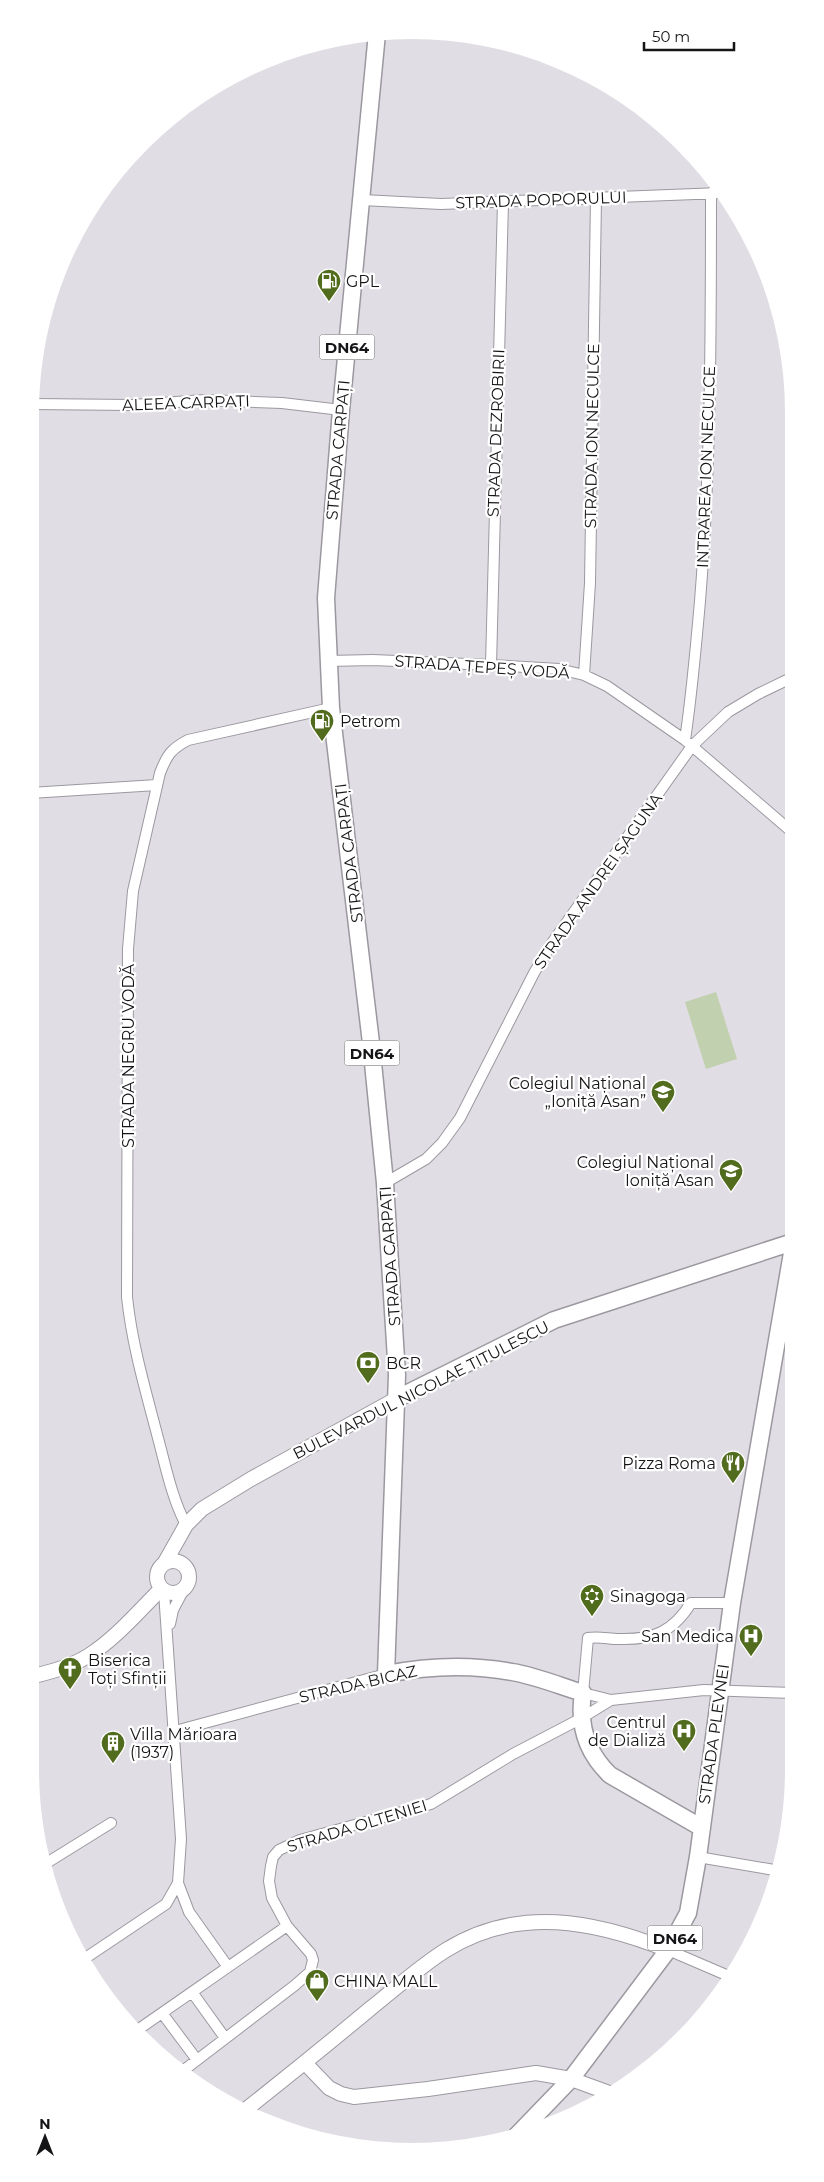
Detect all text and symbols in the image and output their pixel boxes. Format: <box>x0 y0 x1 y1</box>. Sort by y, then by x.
scale bar <box>644 20 734 52</box>
text: 50 m <box>652 27 690 46</box>
street label: STRADA POPORULUI <box>455 188 627 212</box>
fuel station icon: GPL <box>316 268 342 302</box>
place label: GPL <box>346 272 380 291</box>
road number: DN64 <box>320 334 374 360</box>
street label: STRADA ION NECULCE <box>581 343 603 529</box>
street label: STRADA DEZROBIRII <box>484 349 508 517</box>
street label: INTRAREA ION NECULCE <box>693 366 719 568</box>
street label: STRADA CARPAȚI <box>322 379 355 521</box>
street label: ALEEA CARPAȚI <box>122 391 250 416</box>
street label: STRADA ȚEPEȘ VODĂ <box>394 651 571 684</box>
fuel station icon: Petrom <box>309 708 335 742</box>
place label: Petrom <box>340 712 401 731</box>
street label: STRADA CARPAȚI <box>331 782 368 924</box>
street label: STRADA ANDREI ȘAGUNA <box>530 789 667 973</box>
street label: STRADA NEGRU VODĂ <box>119 964 138 1148</box>
road number: DN64 <box>344 1040 400 1066</box>
place label: Colegiul Național „Ioniță Asan” <box>509 1074 646 1112</box>
school or university icon: Colegiul Național „Ioniță Asan” <box>650 1079 676 1113</box>
place label: Colegiul Național Ioniță Asan <box>577 1153 714 1191</box>
school or university icon: Colegiul Național Ioniță Asan <box>718 1158 744 1192</box>
street label: STRADA CARPAȚI <box>376 1185 405 1327</box>
street label: BULEVARDUL NICOLAE TITULESCU <box>290 1317 552 1463</box>
bank icon: BCR <box>355 1350 381 1384</box>
place label: BCR <box>386 1354 421 1373</box>
restaurant icon: Pizza Roma <box>720 1450 746 1484</box>
place label: Pizza Roma <box>622 1454 716 1473</box>
synagogue icon: Sinagoga <box>579 1583 605 1617</box>
place label: Sinagoga <box>610 1587 686 1606</box>
hospital icon: San Medica <box>738 1623 764 1657</box>
place label: San Medica <box>641 1627 734 1646</box>
place label: Biserica Toți Sfinții <box>88 1651 167 1689</box>
church icon: Biserica Toți Sfinții <box>57 1656 83 1690</box>
street label: STRADA BICAZ <box>297 1661 419 1707</box>
street label: STRADA PLEVNEI <box>695 1663 733 1805</box>
place label: Centrul de Dializă <box>588 1713 666 1750</box>
hospital icon: Centrul de Dializă <box>671 1718 697 1752</box>
place label: Villa Mărioara (1937) <box>130 1725 237 1762</box>
building icon: Villa Mărioara (1937) <box>100 1730 126 1764</box>
street label: STRADA OLTENIEI <box>285 1796 429 1856</box>
road number: DN64 <box>648 1926 702 1950</box>
shop icon: CHINA MALL <box>304 1968 330 2002</box>
place label: CHINA MALL <box>334 1972 438 1991</box>
north arrow <box>20 2112 70 2162</box>
text: N <box>39 2115 51 2133</box>

